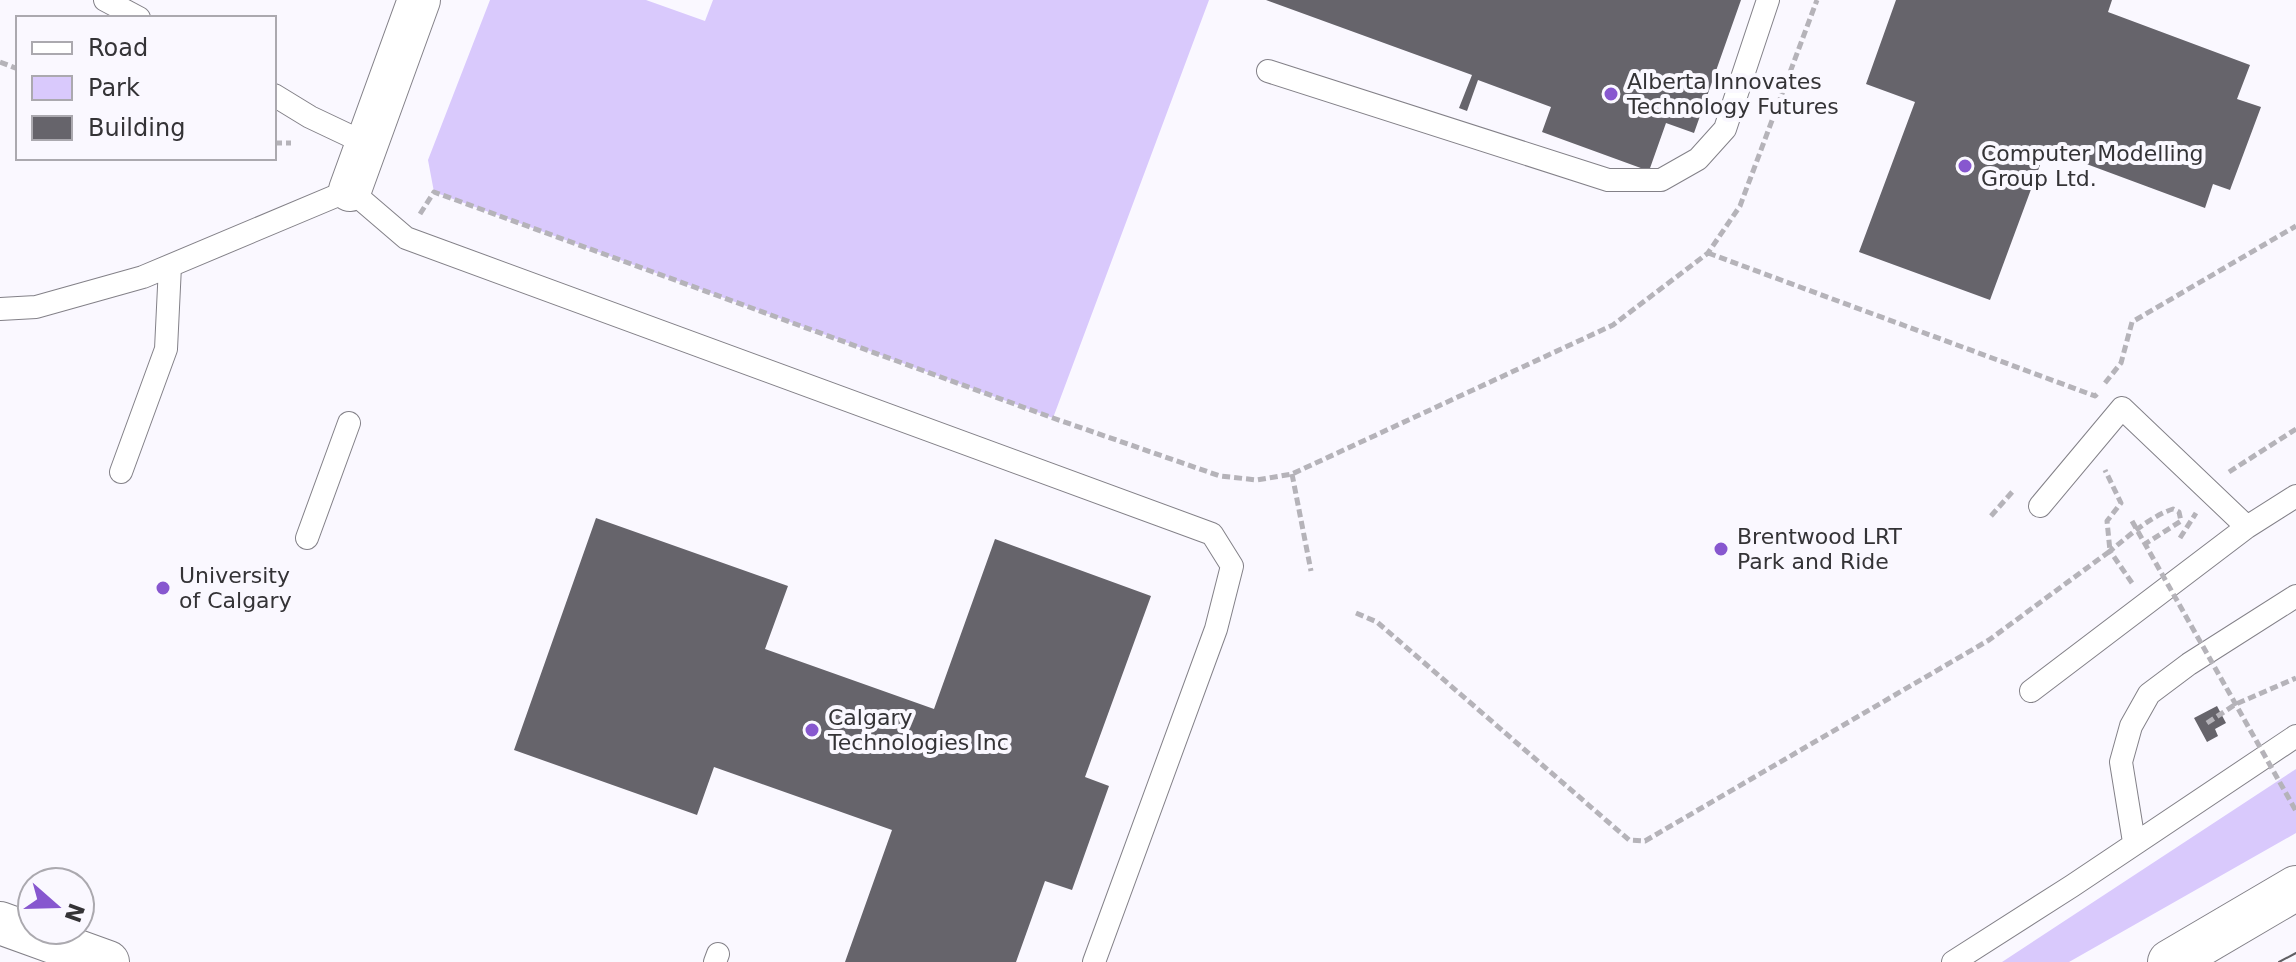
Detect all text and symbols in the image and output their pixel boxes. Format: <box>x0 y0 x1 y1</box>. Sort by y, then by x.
legend <box>16 16 276 160</box>
text: Road <box>88 34 148 62</box>
place label: Alberta Innovates Technology Futures <box>1626 69 1839 119</box>
text: Park <box>88 74 140 102</box>
marker: Alberta Innovates Technology Futures <box>1602 85 1620 103</box>
text: Building <box>88 114 185 142</box>
place label: Computer Modelling Group Ltd. <box>1981 141 2204 191</box>
marker: Computer Modelling Group Ltd. <box>1956 157 1974 175</box>
place label: Brentwood LRT Park and Ride <box>1737 524 1903 574</box>
marker: Brentwood LRT Park and Ride <box>1712 540 1730 558</box>
place label: University of Calgary <box>179 563 292 613</box>
marker: University of Calgary <box>154 579 172 597</box>
place label: Calgary Technologies Inc <box>827 705 1009 755</box>
marker: Calgary Technologies Inc <box>803 721 821 739</box>
north arrow <box>16 866 96 946</box>
text: N <box>59 900 89 926</box>

